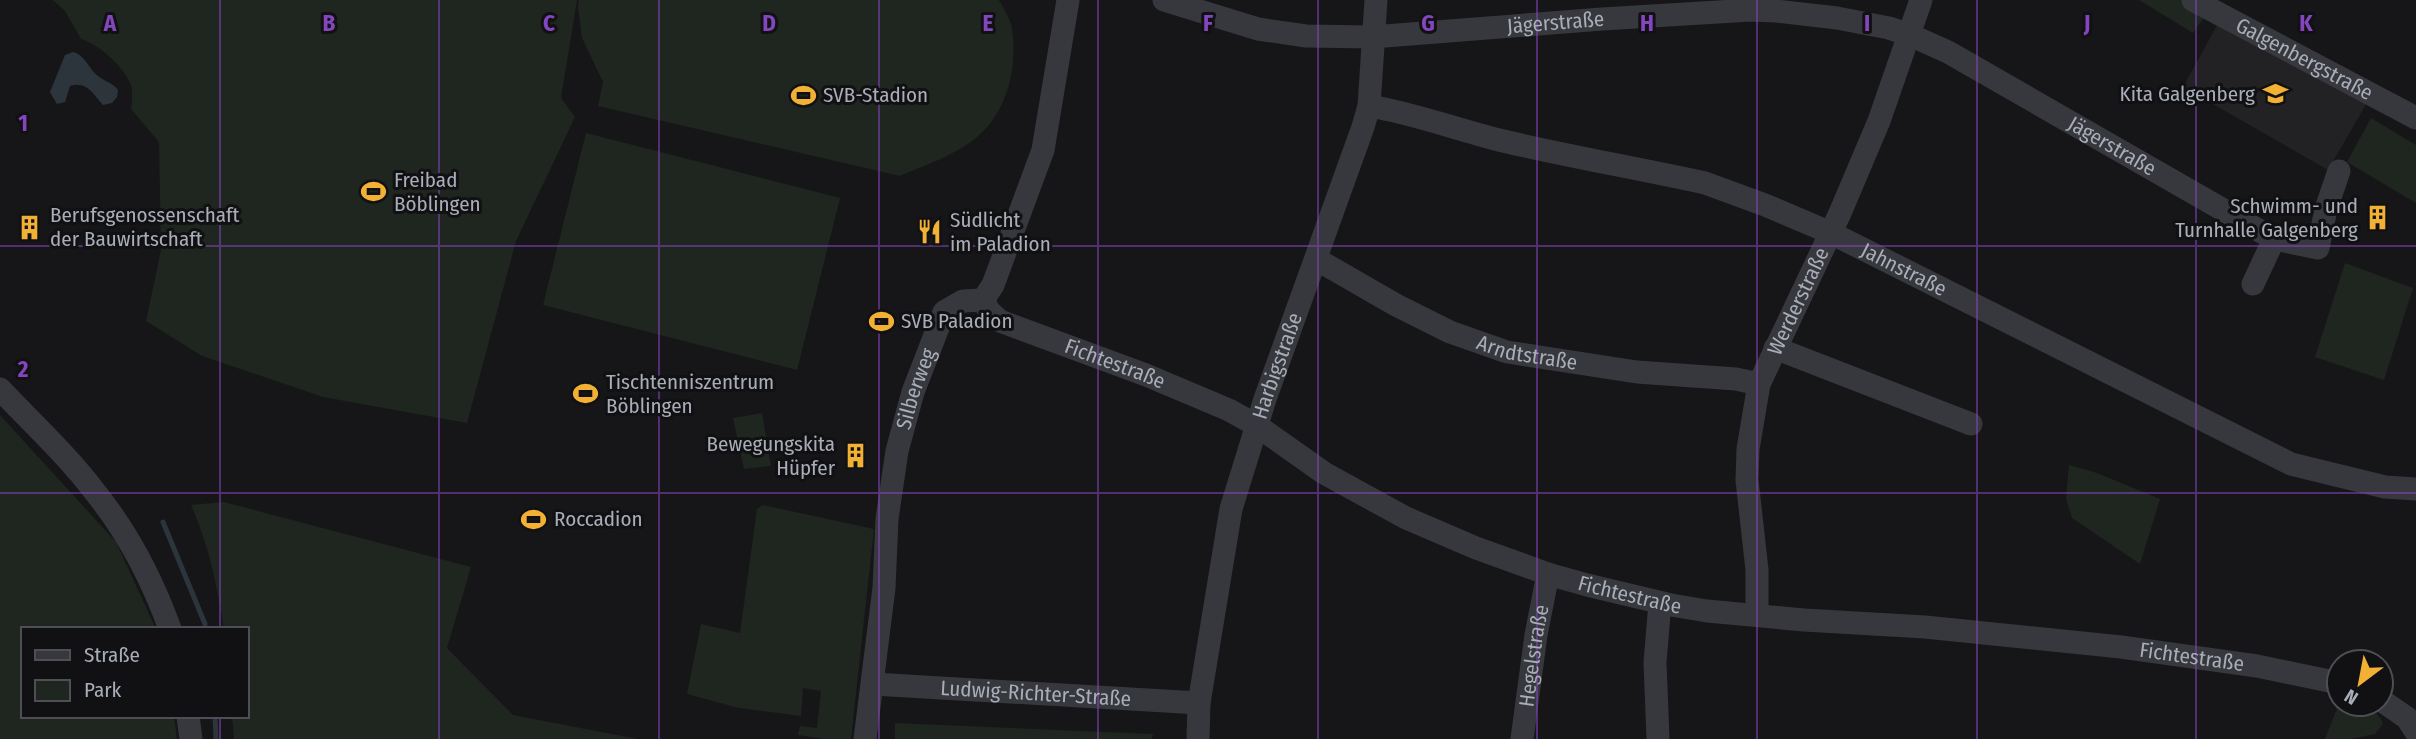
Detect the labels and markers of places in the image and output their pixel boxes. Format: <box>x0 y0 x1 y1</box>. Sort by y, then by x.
school or university icon: Kita Galgenberg <box>2261 80 2289 108</box>
sports icon: SVB-Stadion <box>789 81 817 109</box>
place label: Kita Galgenberg <box>2120 81 2255 107</box>
place label: SVB-Stadion <box>823 82 928 108</box>
place label: Freibad Böblingen <box>394 167 481 217</box>
sports icon: Freibad Böblingen <box>360 178 388 206</box>
place label: Schwimm- und Turnhalle Galgenberg <box>2175 193 2358 243</box>
place label: Berufsgenossenschaft der Bauwirtschaft <box>50 202 239 252</box>
building icon: Schwimm- und Turnhalle Galgenberg <box>2364 204 2392 232</box>
place label: Südlicht im Paladion <box>950 207 1051 257</box>
building icon: Berufsgenossenschaft der Bauwirtschaft <box>16 213 44 241</box>
restaurant icon: Südlicht im Paladion <box>916 218 944 246</box>
sports icon: SVB Paladion <box>867 307 895 335</box>
place label: SVB Paladion <box>901 308 1012 334</box>
place label: Tischtenniszentrum Böblingen <box>606 369 774 419</box>
sports icon: Tischtenniszentrum Böblingen <box>572 380 600 408</box>
place label: Bewegungskita Hüpfer <box>707 431 836 481</box>
building icon: Bewegungskita Hüpfer <box>841 442 869 470</box>
sports icon: Roccadion <box>520 505 548 533</box>
place label: Roccadion <box>554 506 643 532</box>

